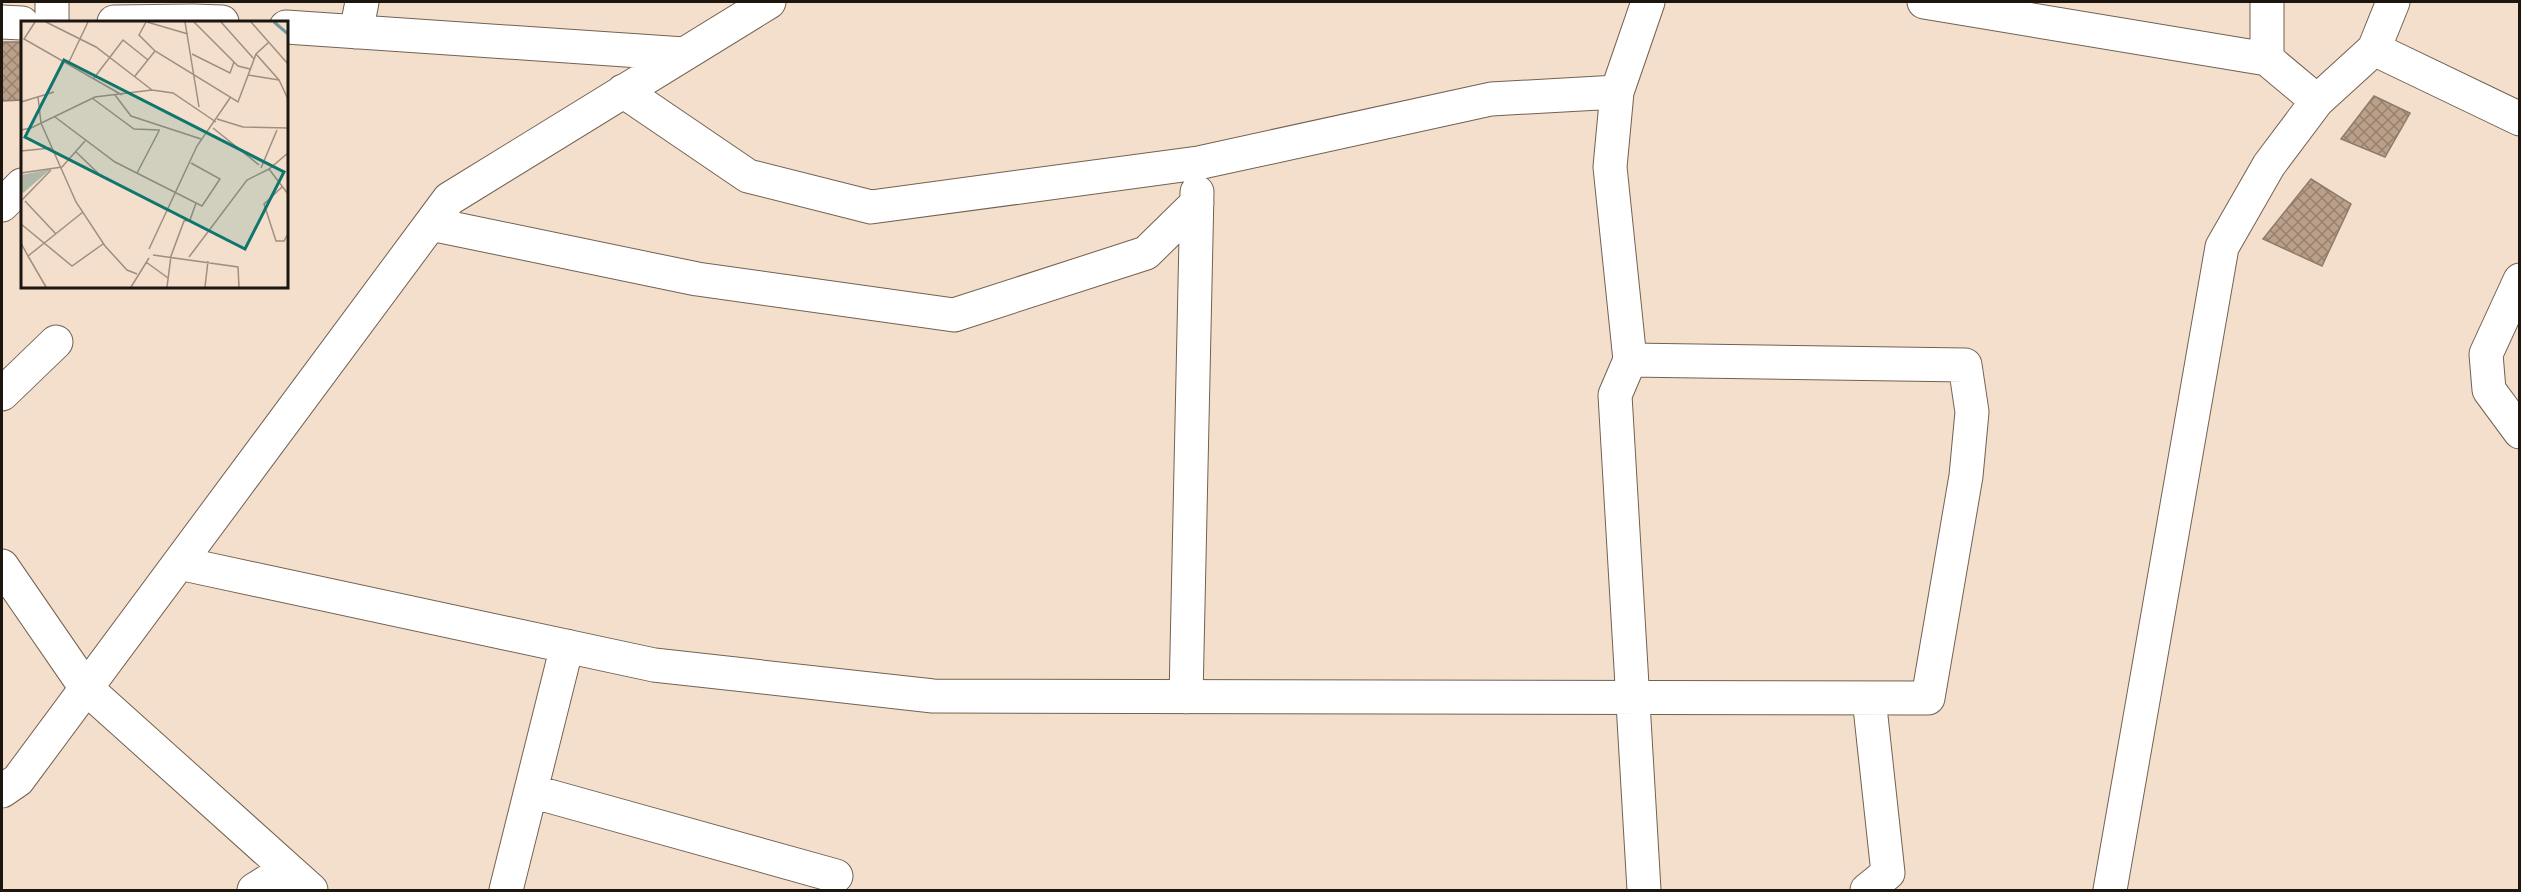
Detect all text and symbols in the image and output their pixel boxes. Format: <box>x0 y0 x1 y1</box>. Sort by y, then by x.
inset map <box>21 21 288 288</box>

